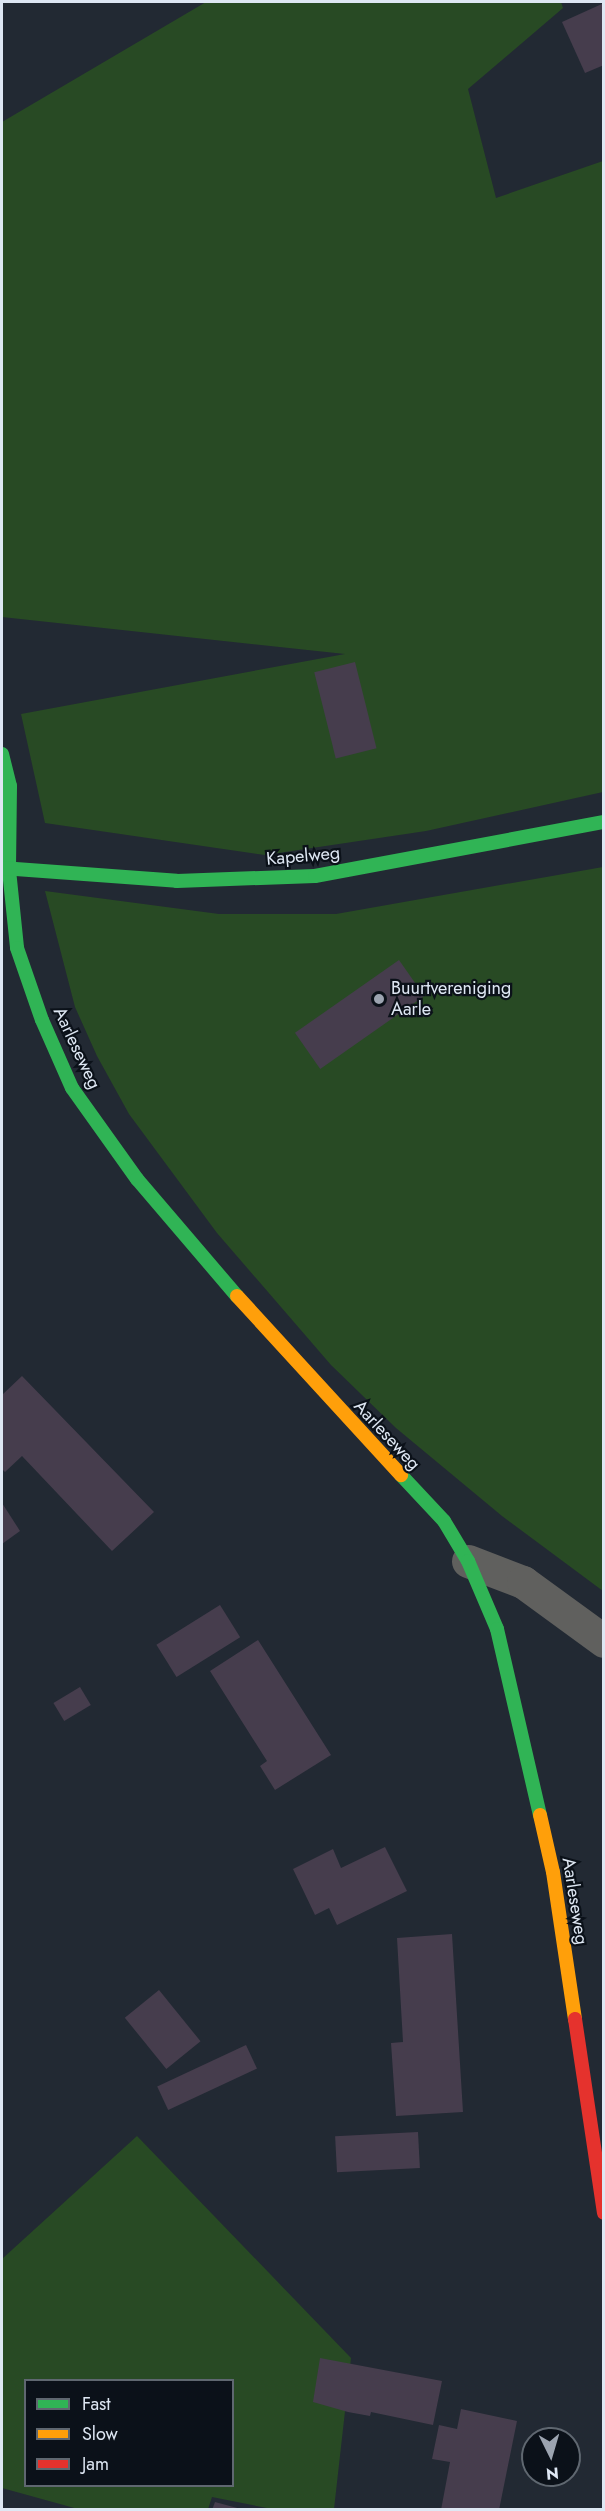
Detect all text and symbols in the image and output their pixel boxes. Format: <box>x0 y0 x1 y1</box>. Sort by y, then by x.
street label: Kapelweg <box>265 842 341 870</box>
place label: Buurtvereniging Aarle <box>391 978 511 1020</box>
marker: Buurtvereniging Aarle <box>372 992 386 1006</box>
street label: Aarleseweg <box>49 1004 105 1092</box>
street label: Aarleseweg <box>349 1396 425 1474</box>
street label: Aarleseweg <box>557 1856 593 1946</box>
legend <box>24 2379 234 2487</box>
text: Fast <box>82 2391 111 2417</box>
text: Slow <box>82 2421 118 2447</box>
north arrow <box>521 2427 581 2487</box>
text: Jam <box>82 2451 109 2477</box>
text: N <box>545 2461 560 2485</box>

